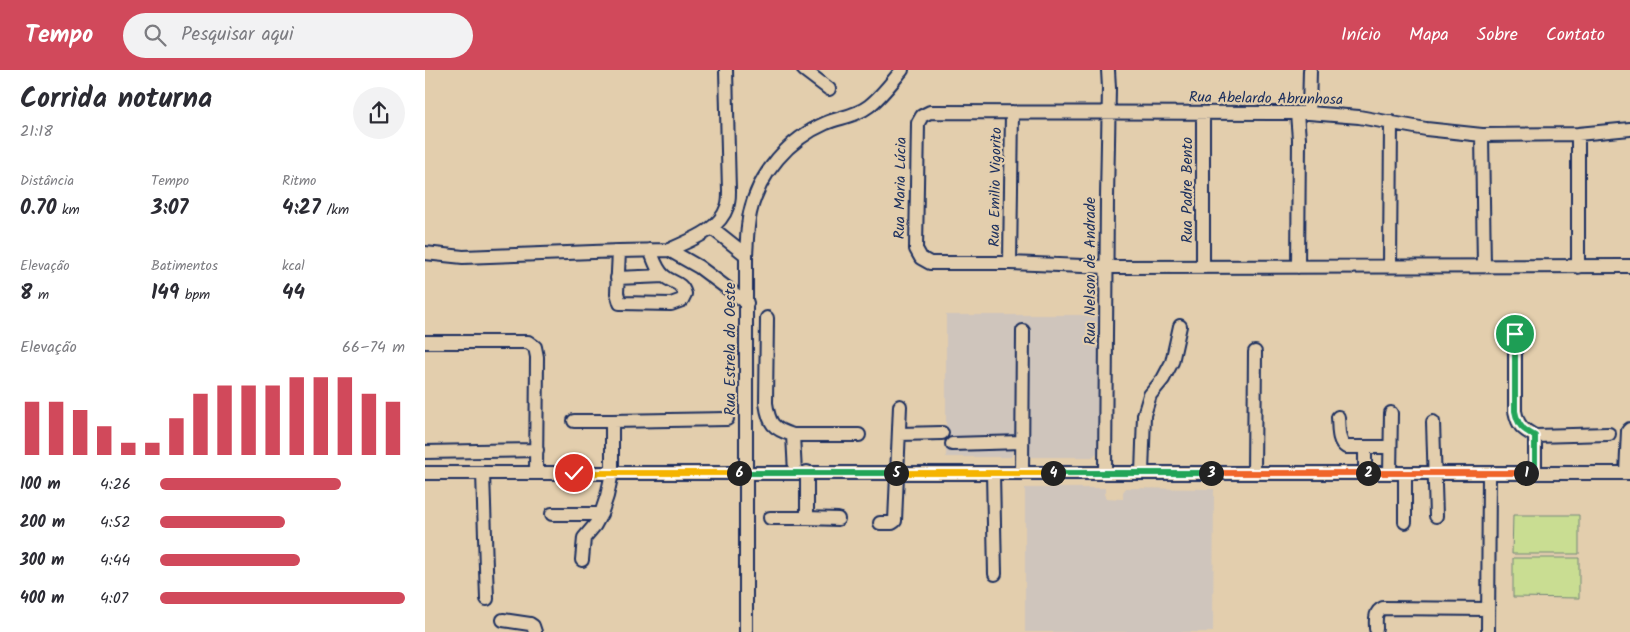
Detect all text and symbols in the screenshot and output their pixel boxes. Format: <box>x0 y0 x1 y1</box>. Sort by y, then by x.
search box <box>123 13 473 58</box>
text: Tempo <box>25 16 93 55</box>
text: Pesquisar aqui <box>181 20 293 50</box>
icon: search <box>141 21 169 49</box>
text: Início <box>1341 21 1381 50</box>
text: Mapa <box>1409 21 1449 50</box>
text: Sobre <box>1477 21 1518 50</box>
text: Contato <box>1546 21 1605 50</box>
text: Corrida noturna <box>20 77 212 122</box>
street label: Rua Abelardo Abrunhosa <box>1189 86 1343 112</box>
button: share <box>353 87 405 139</box>
text: 21:18 <box>20 119 53 144</box>
street label: Rua Emilio Vigorito <box>983 127 1009 247</box>
street label: Rua Maria Lúcia <box>888 137 914 239</box>
street label: Rua Padre Bento <box>1176 137 1200 243</box>
text: Distância <box>20 170 74 192</box>
text: Tempo <box>151 170 189 192</box>
text: Ritmo <box>282 170 316 192</box>
text: 0.70 <box>20 192 56 225</box>
text: 3:07 <box>151 192 188 225</box>
text: 4:27 <box>282 192 321 225</box>
street label: Rua Nelson de Andrade <box>1079 197 1103 345</box>
text: km <box>56 199 80 221</box>
text: /km <box>321 199 349 221</box>
text: Elevação <box>20 255 70 277</box>
text: Batimentos <box>151 255 218 277</box>
text: kcal <box>282 255 305 277</box>
text: 8 <box>20 277 32 310</box>
text: 149 <box>151 277 179 310</box>
text: 44 <box>282 277 305 310</box>
street label: Rua Estrela do Oeste <box>719 282 743 416</box>
text: m <box>32 284 49 306</box>
text: bpm <box>179 284 210 306</box>
pin <box>1494 313 1536 355</box>
icon: arrive <box>1501 320 1529 348</box>
text: Elevação <box>20 335 77 360</box>
text: 66–74 m <box>342 335 405 360</box>
pin <box>553 452 595 494</box>
icon: check <box>560 459 588 487</box>
pin: 6 <box>727 460 751 486</box>
pin: 5 <box>883 460 909 486</box>
pin: 4 <box>1041 460 1065 486</box>
pin: 3 <box>1199 460 1223 486</box>
pin: 2 <box>1355 460 1381 486</box>
pin: 1 <box>1513 460 1539 486</box>
text: 6 <box>736 462 743 484</box>
text: 5 <box>893 462 900 484</box>
text: 4 <box>1050 462 1057 484</box>
text: 3 <box>1208 462 1215 484</box>
text: 2 <box>1364 462 1373 484</box>
text: 1 <box>1524 462 1529 484</box>
text: 100 m <box>20 472 61 497</box>
text: 4:26 <box>100 472 131 497</box>
text: 200 m <box>20 510 65 535</box>
text: 4:52 <box>100 510 131 535</box>
text: 300 m <box>20 548 64 573</box>
text: 4:44 <box>100 548 130 573</box>
text: 400 m <box>20 586 64 611</box>
text: 4:07 <box>100 586 128 611</box>

